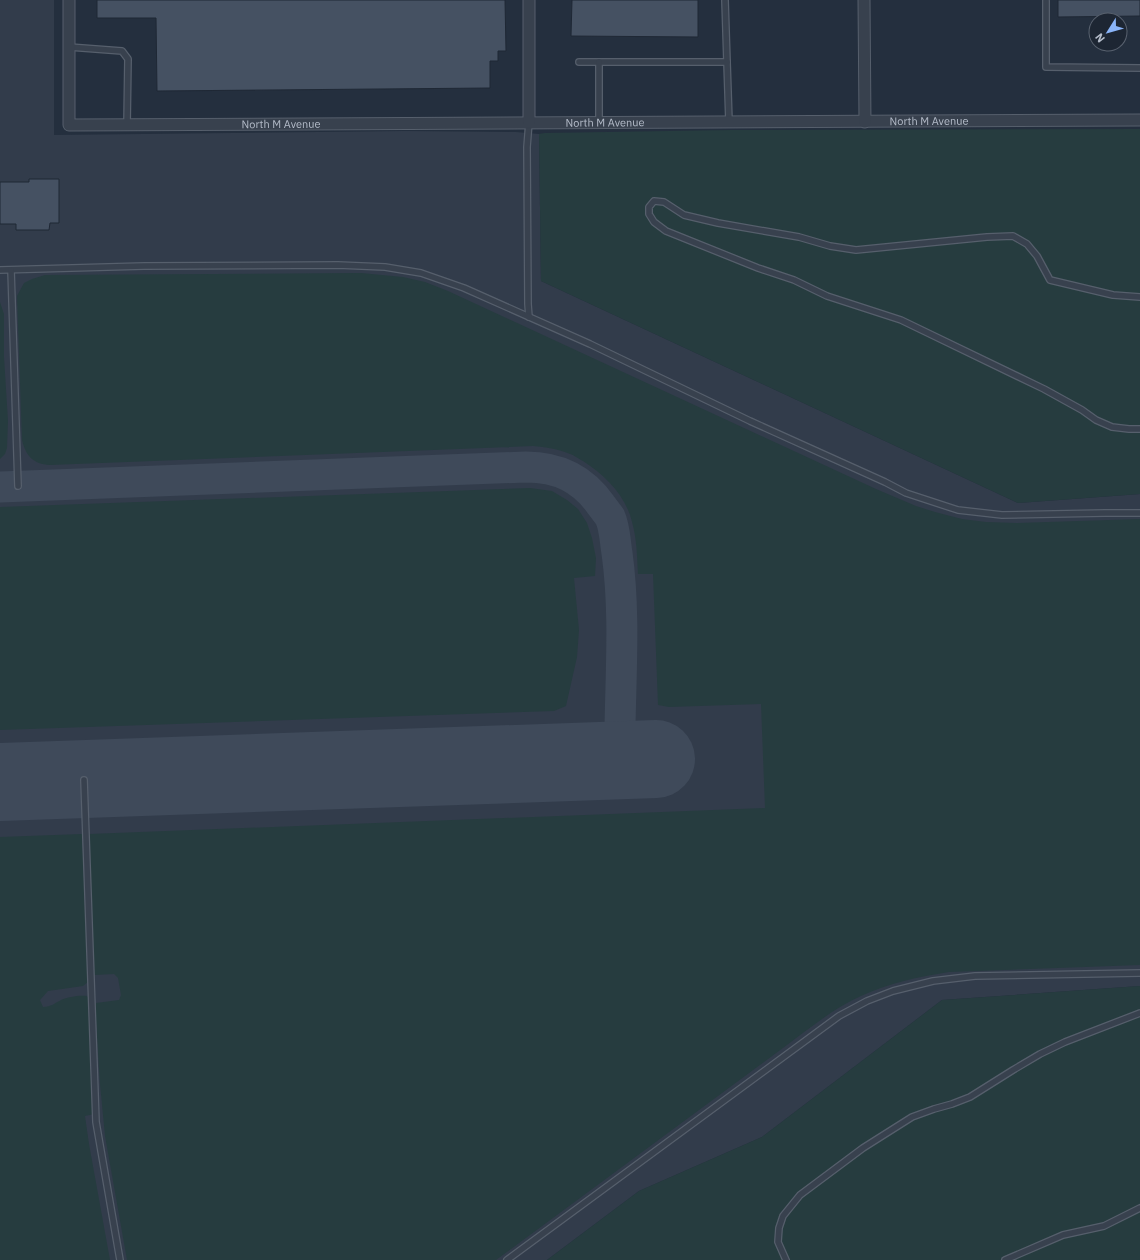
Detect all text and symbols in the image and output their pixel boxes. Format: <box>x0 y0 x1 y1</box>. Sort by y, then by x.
north arrow <box>1088 12 1128 52</box>
text: N <box>1092 31 1108 45</box>
street label: North M Avenue <box>889 114 969 128</box>
street label: North M Avenue <box>565 115 645 130</box>
street label: North M Avenue <box>241 117 321 131</box>

